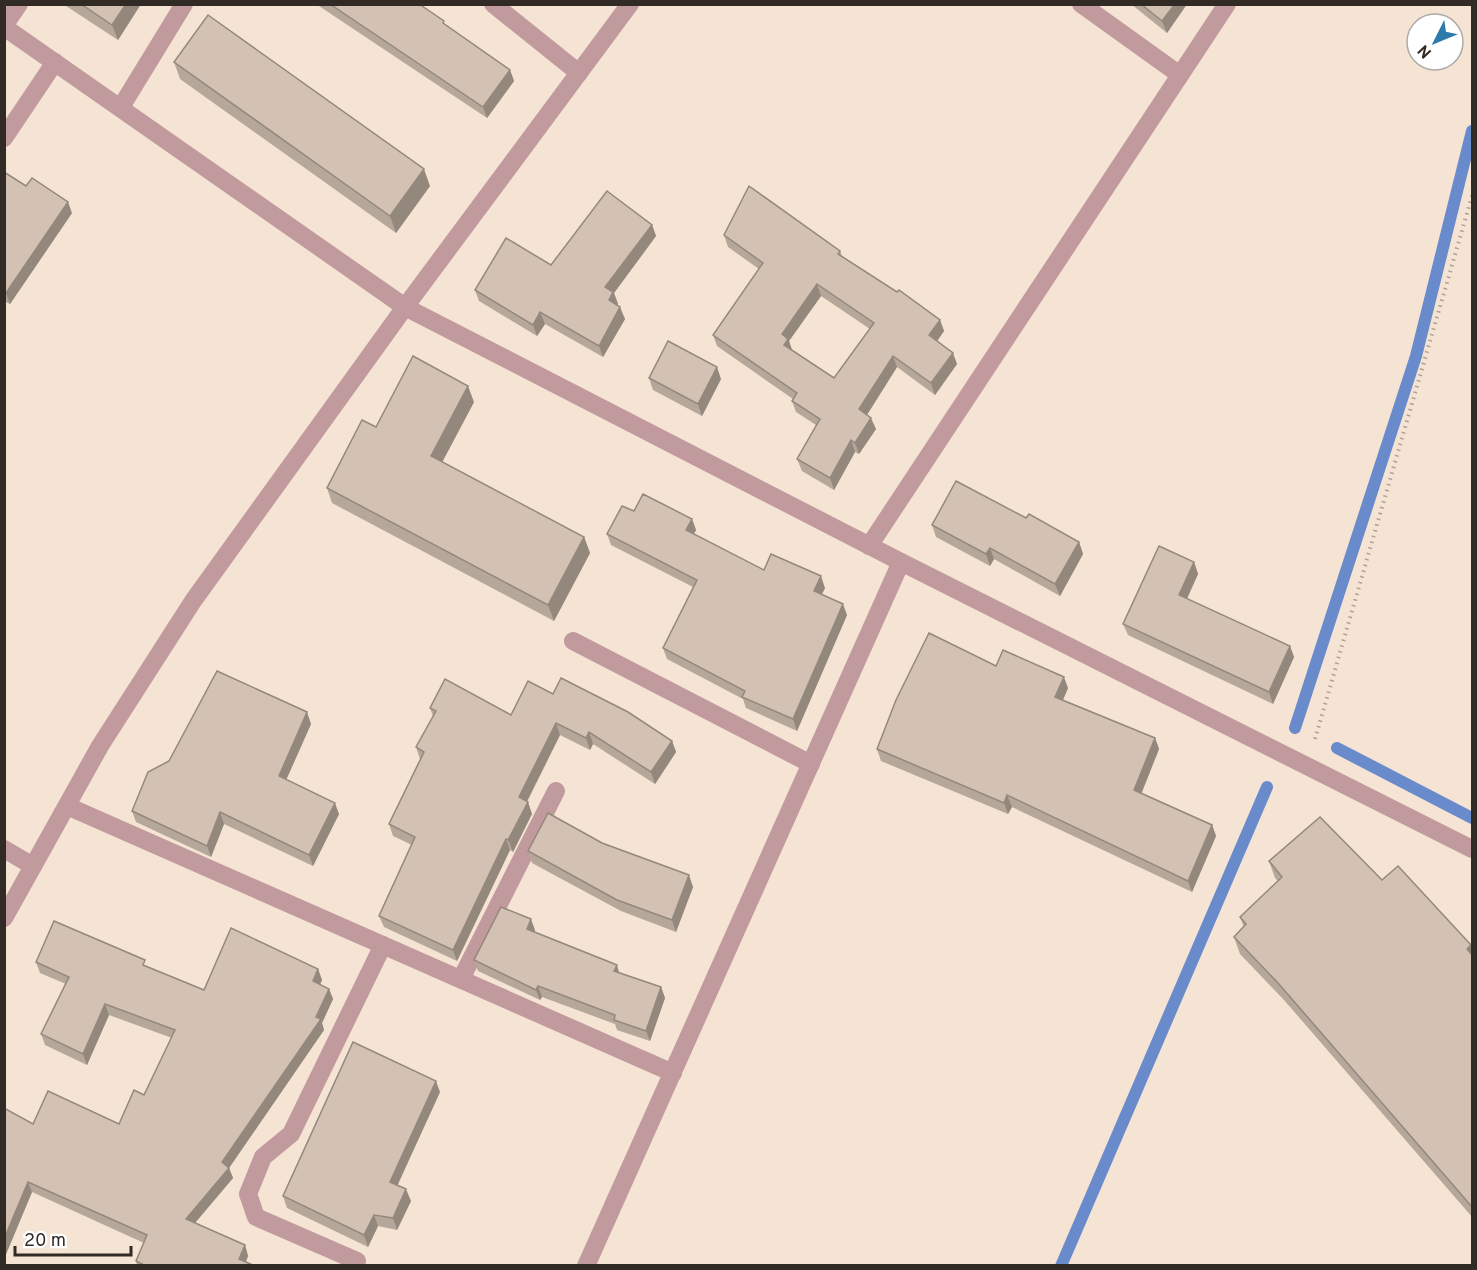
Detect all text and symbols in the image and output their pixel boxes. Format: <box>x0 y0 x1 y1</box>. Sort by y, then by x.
north arrow <box>1405 12 1465 72</box>
text: N <box>1414 40 1437 62</box>
scale bar <box>15 1219 130 1257</box>
text: 20 m <box>24 1230 66 1253</box>

